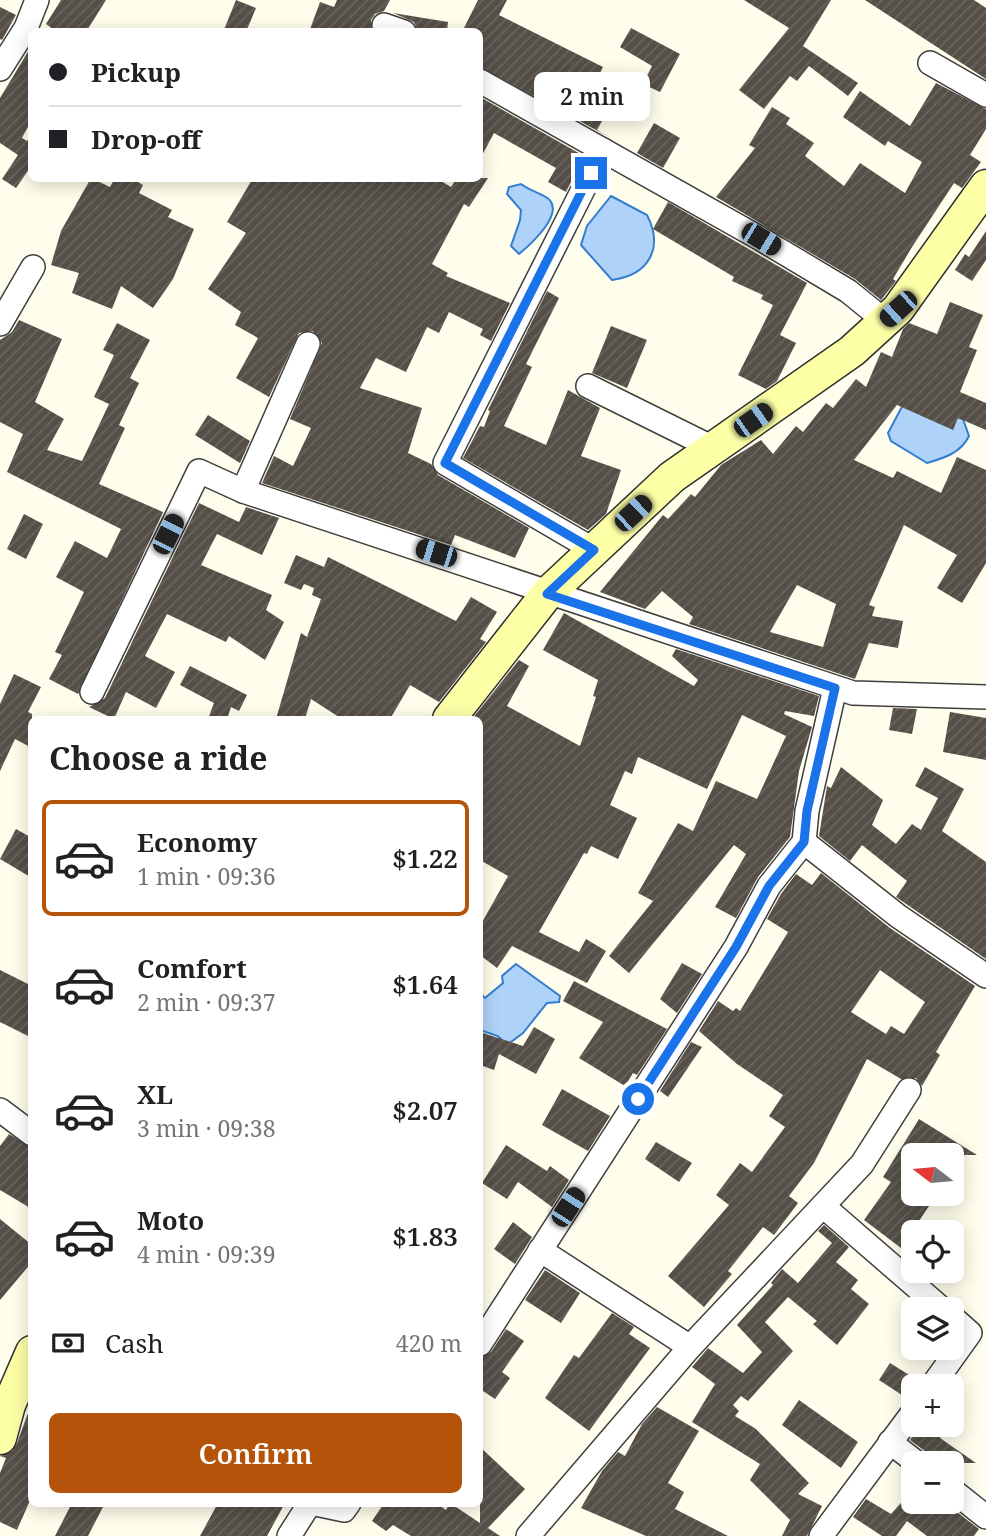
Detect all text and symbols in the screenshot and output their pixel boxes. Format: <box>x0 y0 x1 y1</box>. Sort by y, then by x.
text: Pickup <box>91 54 181 90</box>
callout: 2 min <box>533 72 649 120</box>
text: 2 min <box>560 80 624 112</box>
text: Drop-off <box>91 121 201 157</box>
route end <box>575 157 607 189</box>
car <box>738 219 785 259</box>
car <box>876 287 921 331</box>
car <box>730 399 777 441</box>
car <box>611 491 656 535</box>
car <box>150 511 187 557</box>
car <box>413 537 460 569</box>
text: Choose a ride <box>49 736 268 779</box>
text: Economy <box>137 824 257 860</box>
icon: car <box>53 827 116 890</box>
text: $1.22 <box>392 840 458 876</box>
text: 1 min · 09:36 <box>137 860 275 892</box>
text: Comfort <box>137 950 247 986</box>
icon: car <box>53 953 116 1016</box>
text: $1.64 <box>392 966 458 1002</box>
text: 2 min · 09:37 <box>137 986 275 1018</box>
text: XL <box>137 1076 173 1112</box>
icon: car <box>53 1079 116 1142</box>
route start <box>622 1083 654 1115</box>
text: $2.07 <box>392 1092 458 1128</box>
text: 3 min · 09:38 <box>137 1112 275 1144</box>
north arrow <box>901 1143 964 1206</box>
map controls <box>901 1143 964 1514</box>
car <box>548 1184 589 1230</box>
text: Moto <box>137 1202 204 1238</box>
icon: car <box>53 1205 116 1268</box>
text: $1.83 <box>392 1218 458 1254</box>
button: locate <box>901 1220 964 1283</box>
text: 4 min · 09:39 <box>137 1238 275 1270</box>
button: layers <box>901 1297 964 1360</box>
icon: cash <box>49 1324 87 1362</box>
text: Cash <box>105 1325 164 1361</box>
text: 420 m <box>396 1327 462 1359</box>
button: + <box>901 1374 964 1437</box>
button: Confirm <box>49 1413 462 1493</box>
button: − <box>901 1451 964 1514</box>

